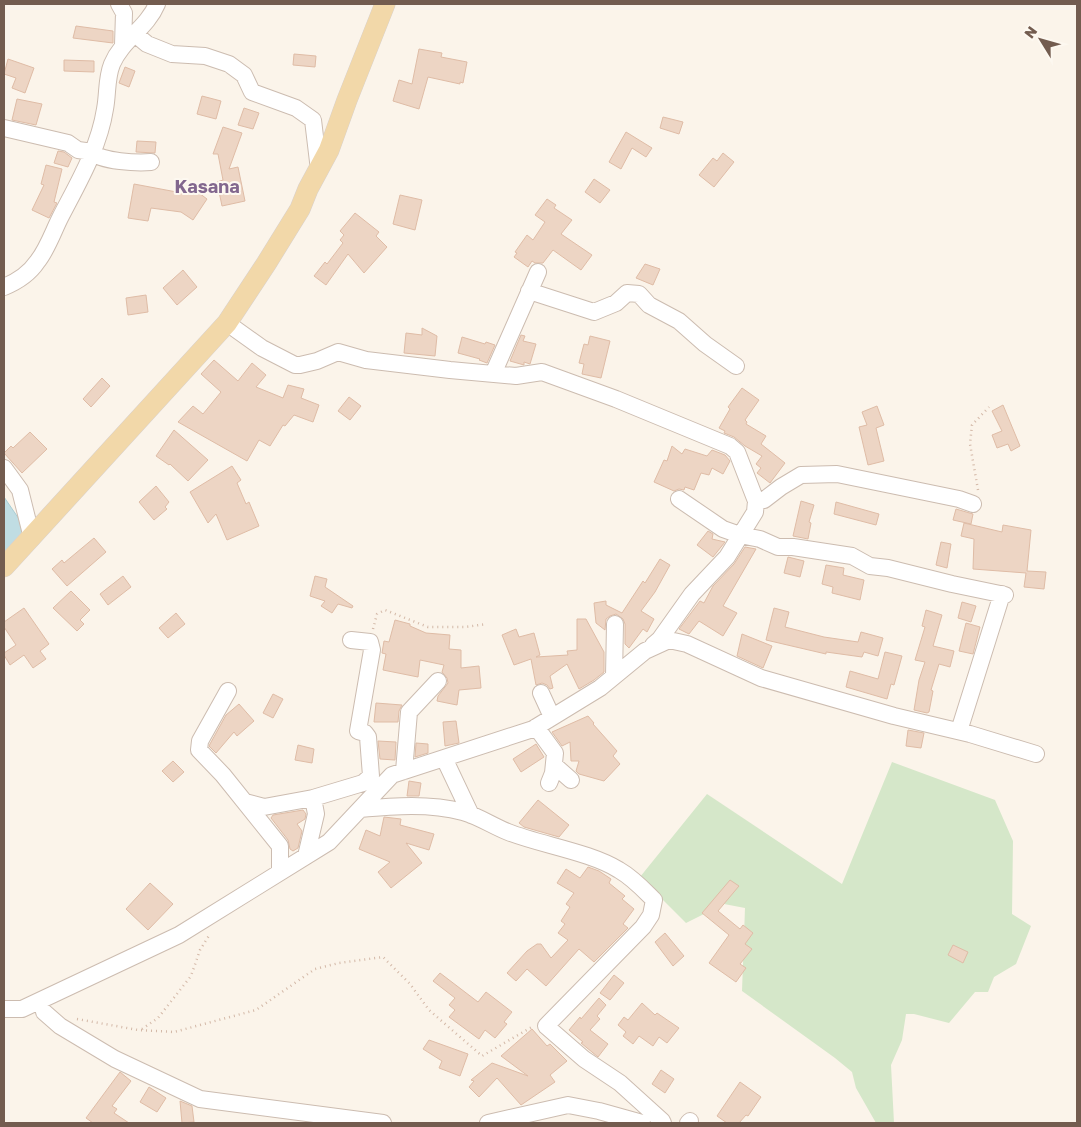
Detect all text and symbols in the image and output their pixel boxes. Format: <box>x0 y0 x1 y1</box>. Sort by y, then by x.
north arrow <box>1016 15 1066 65</box>
text: N <box>1020 23 1040 41</box>
district label: Kasana <box>174 175 240 197</box>

